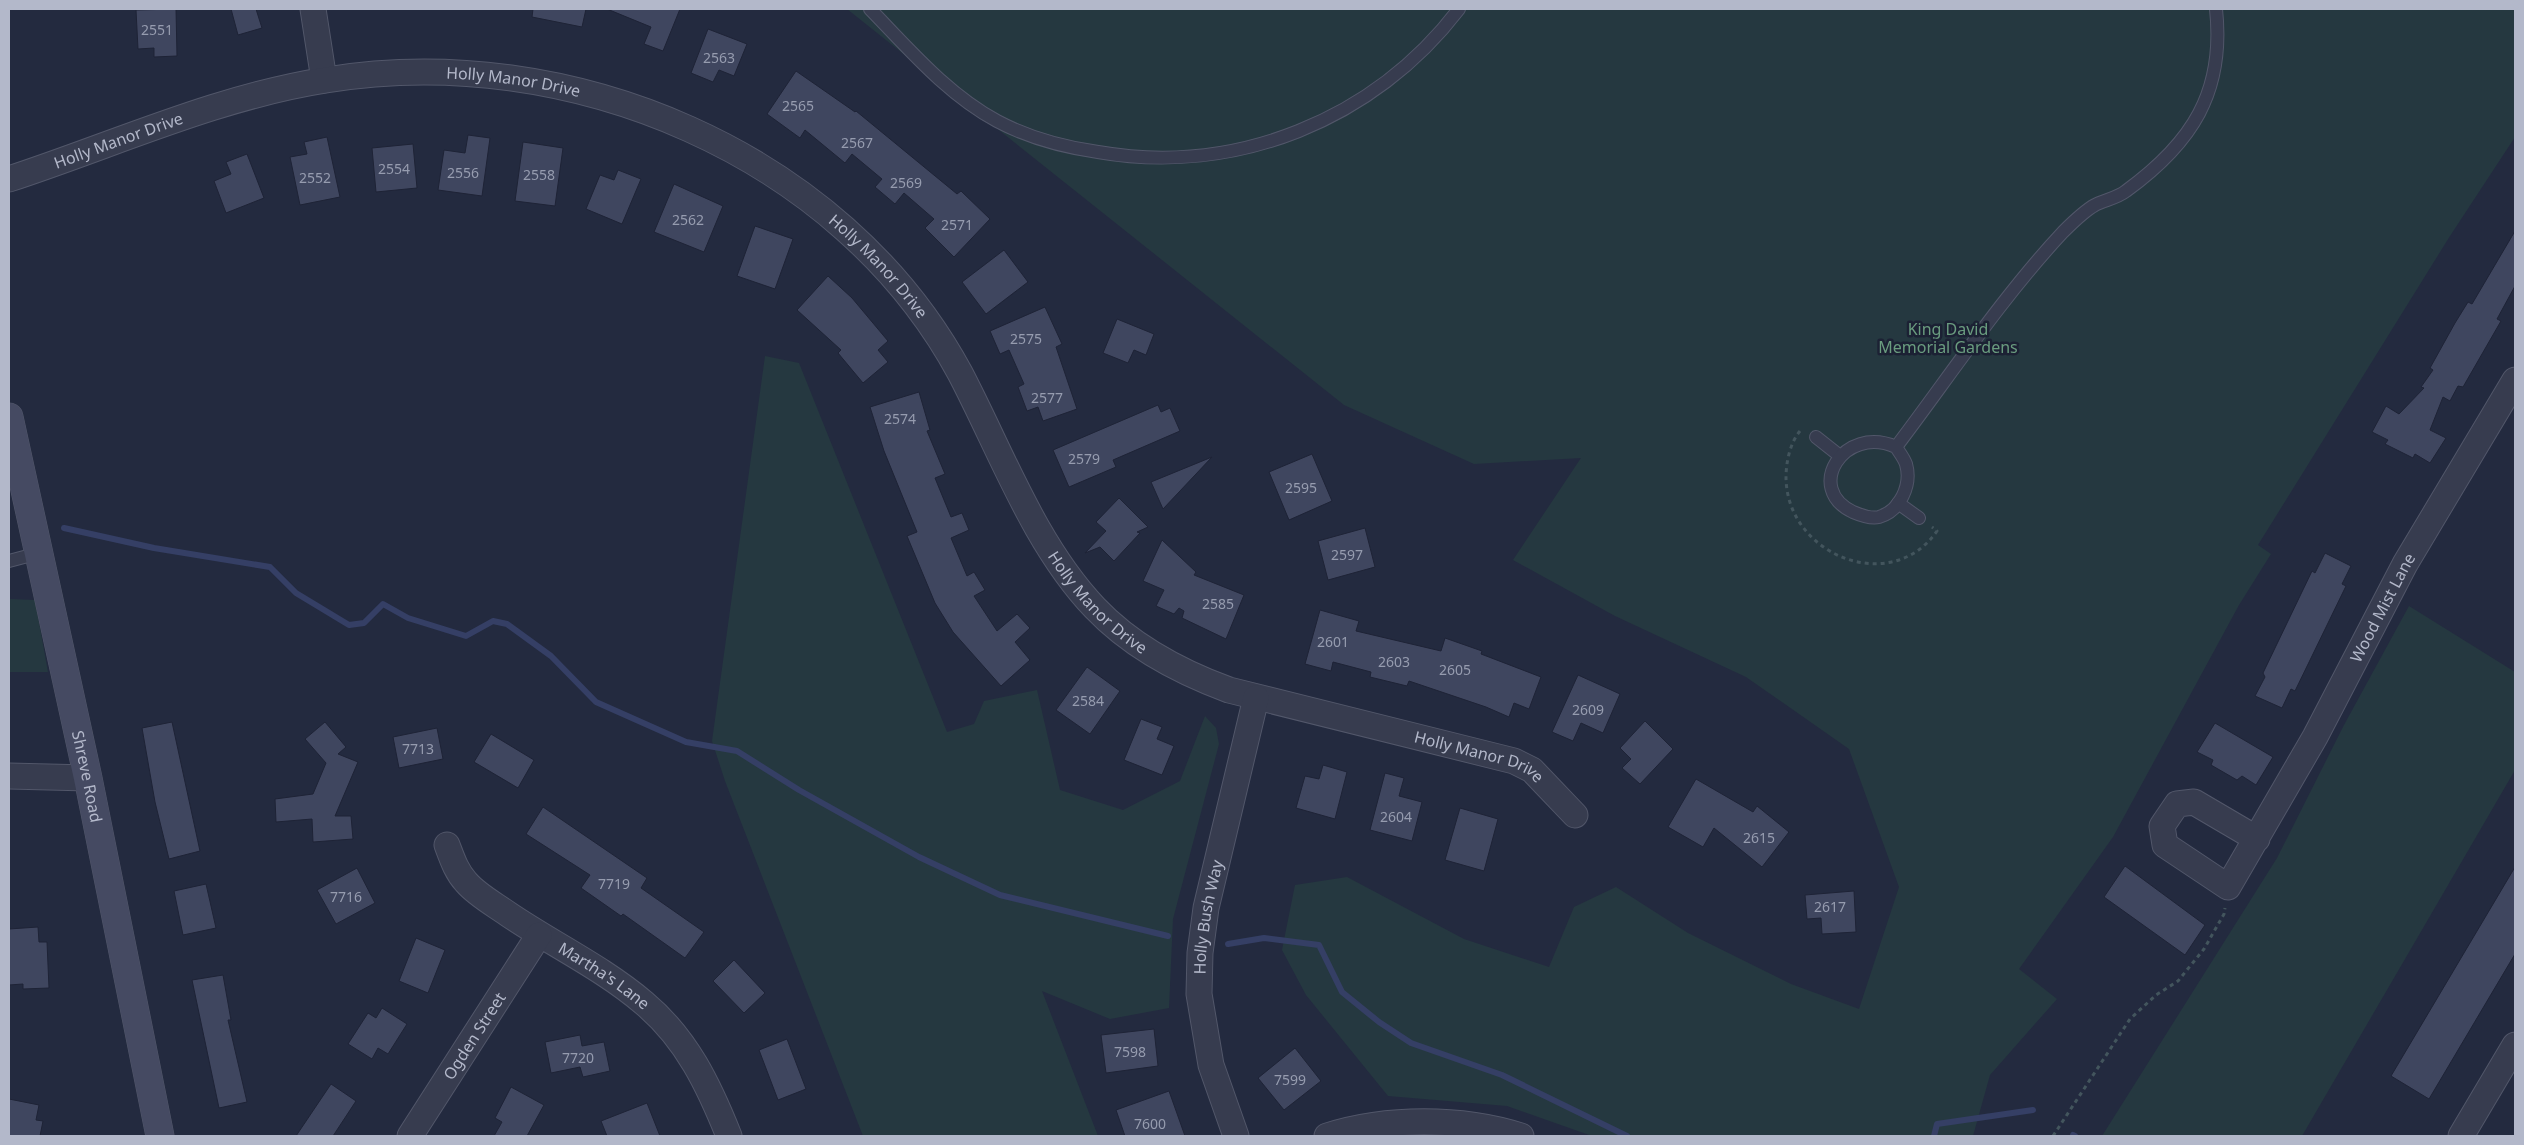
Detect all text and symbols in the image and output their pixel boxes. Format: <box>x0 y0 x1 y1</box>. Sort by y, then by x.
house number: 2551 <box>141 20 173 39</box>
house number: 2563 <box>703 48 735 67</box>
street label: Holly Manor Drive <box>446 61 583 102</box>
house number: 2565 <box>782 96 814 115</box>
street label: Holly Manor Drive <box>51 107 186 174</box>
house number: 2567 <box>841 133 873 152</box>
house number: 2554 <box>378 159 410 178</box>
house number: 2556 <box>447 163 479 182</box>
house number: 2558 <box>523 165 555 184</box>
house number: 2552 <box>299 168 331 187</box>
house number: 2569 <box>890 173 922 192</box>
street label: Holly Manor Drive <box>824 209 933 323</box>
house number: 2562 <box>672 210 704 229</box>
house number: 2571 <box>941 215 973 234</box>
park label: King David Memorial Gardens <box>1878 318 2018 358</box>
house number: 2575 <box>1010 329 1042 348</box>
house number: 2577 <box>1031 388 1063 407</box>
house number: 2574 <box>884 409 916 428</box>
house number: 2579 <box>1068 449 1100 468</box>
house number: 2595 <box>1285 478 1317 497</box>
house number: 2597 <box>1331 545 1363 564</box>
street label: Holly Manor Drive <box>1043 547 1152 659</box>
street label: Wood Mist Lane <box>2345 549 2420 666</box>
house number: 2585 <box>1202 594 1234 613</box>
house number: 2601 <box>1317 632 1349 651</box>
house number: 2603 <box>1378 652 1410 671</box>
house number: 2605 <box>1439 660 1471 679</box>
house number: 2584 <box>1072 691 1104 710</box>
house number: 2609 <box>1572 700 1604 719</box>
street label: Holly Manor Drive <box>1412 726 1549 787</box>
street label: Shreve Road <box>67 728 108 824</box>
house number: 7713 <box>402 739 434 758</box>
house number: 2604 <box>1380 807 1412 826</box>
house number: 2615 <box>1743 828 1775 847</box>
street label: Holly Bush Way <box>1188 857 1228 975</box>
house number: 7719 <box>598 874 630 893</box>
house number: 7716 <box>330 887 362 906</box>
house number: 2617 <box>1814 897 1846 916</box>
street label: Martha's Lane <box>554 937 655 1014</box>
street label: Ogden Street <box>438 988 511 1084</box>
house number: 7598 <box>1114 1042 1146 1061</box>
house number: 7720 <box>562 1048 594 1067</box>
house number: 7599 <box>1274 1070 1306 1089</box>
house number: 7600 <box>1134 1114 1166 1133</box>

